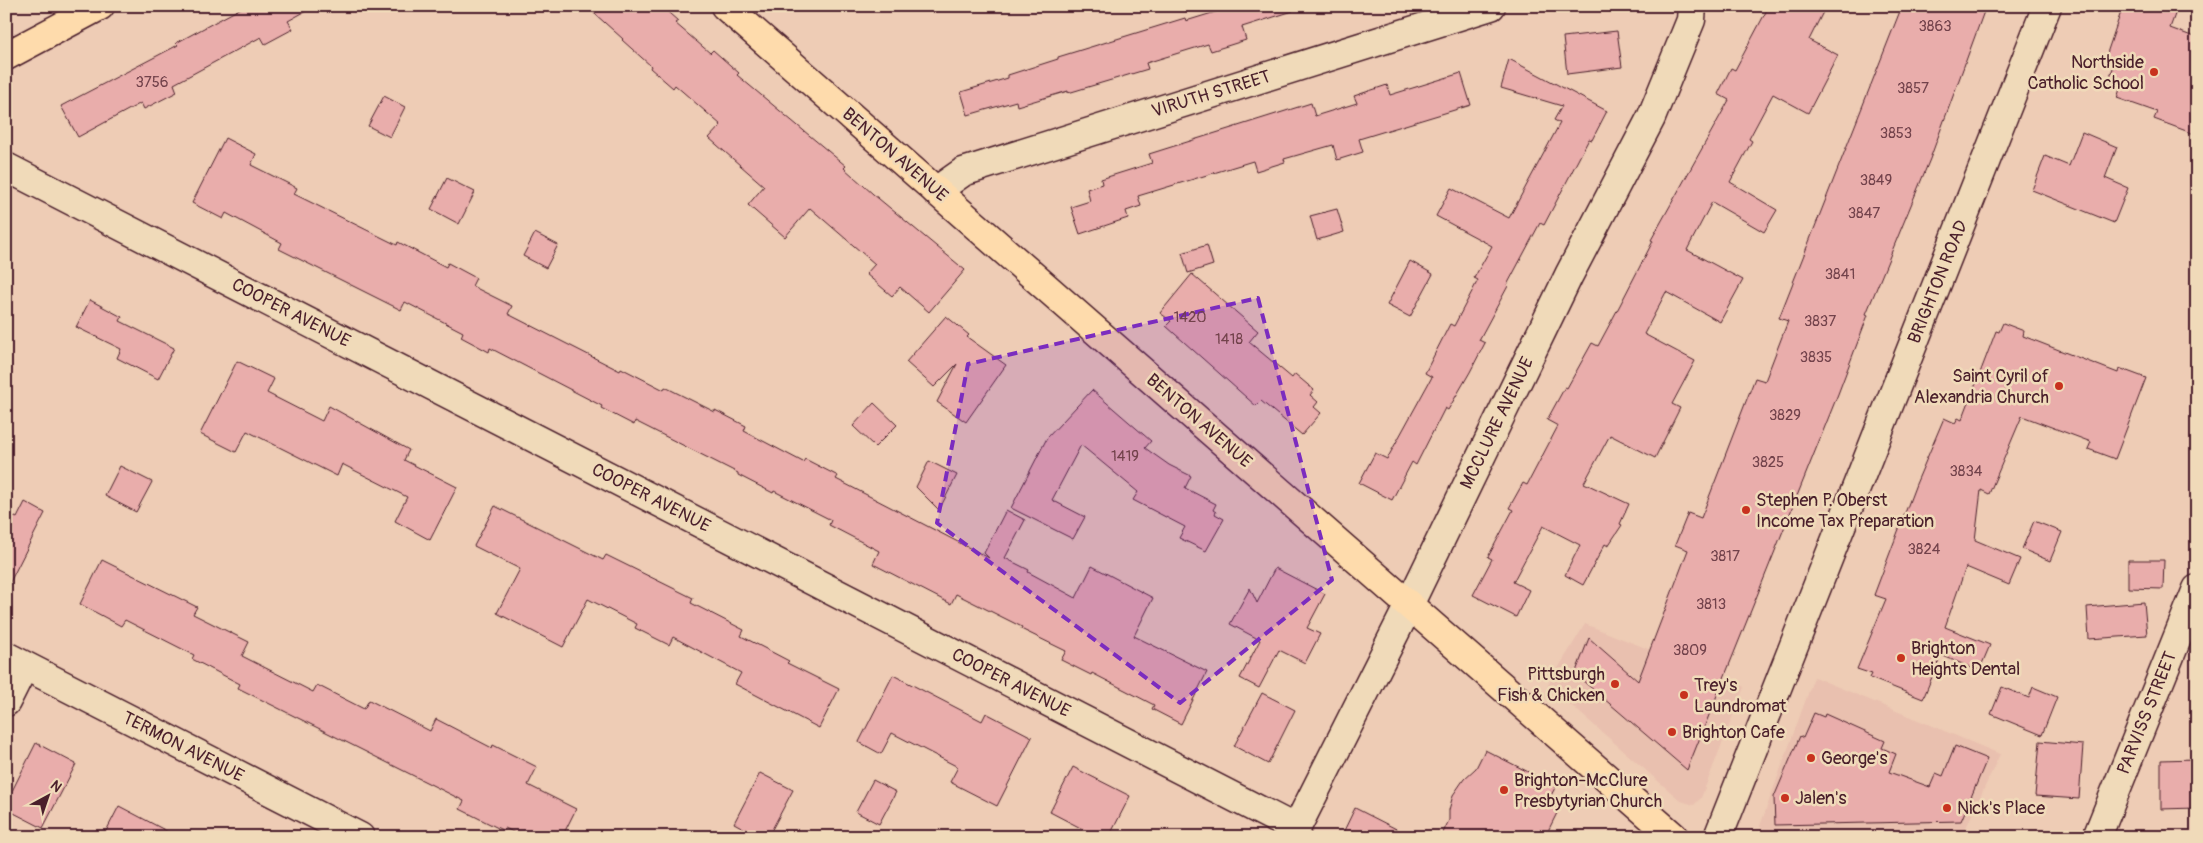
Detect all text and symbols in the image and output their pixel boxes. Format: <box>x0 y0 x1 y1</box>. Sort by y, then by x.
house number: 3863 <box>1918 17 1952 36</box>
place label: Northside Catholic School <box>2027 51 2144 95</box>
street label: VIRUTH STREET <box>1149 65 1273 123</box>
marker: Northside Catholic School <box>2148 66 2160 78</box>
house number: 3756 <box>135 73 169 92</box>
house number: 3857 <box>1897 79 1929 98</box>
street label: BENTON AVENUE <box>837 103 953 207</box>
house number: 3853 <box>1880 124 1912 143</box>
house number: 3849 <box>1860 171 1892 190</box>
house number: 3847 <box>1848 204 1880 223</box>
street label: BRIGHTON ROAD <box>1903 217 1973 347</box>
house number: 3841 <box>1825 265 1855 284</box>
street label: COOPER AVENUE <box>228 273 354 353</box>
house number: 1420 <box>1173 308 1207 327</box>
house number: 3837 <box>1804 312 1836 331</box>
house number: 1418 <box>1215 330 1243 349</box>
house number: 3835 <box>1800 348 1832 367</box>
street label: MCCLURE AVENUE <box>1455 353 1539 493</box>
place label: Saint Cyril of Alexandria Church <box>1914 365 2050 409</box>
street label: BENTON AVENUE <box>1141 369 1257 473</box>
marker: Saint Cyril of Alexandria Church <box>2053 380 2065 392</box>
house number: 3829 <box>1769 406 1801 425</box>
house number: 1419 <box>1111 447 1139 466</box>
house number: 3825 <box>1752 453 1784 472</box>
street label: COOPER AVENUE <box>588 458 714 538</box>
house number: 3834 <box>1949 462 1983 481</box>
place label: Stephen P. Oberst Income Tax Preparation <box>1756 489 1934 533</box>
marker: Stephen P. Oberst Income Tax Preparation <box>1740 504 1752 516</box>
house number: 3824 <box>1907 540 1941 559</box>
house number: 3817 <box>1710 547 1740 566</box>
house number: 3813 <box>1696 595 1726 614</box>
place label: Brighton Heights Dental <box>1911 637 2020 681</box>
house number: 3809 <box>1673 641 1707 660</box>
street label: COOPER AVENUE <box>948 643 1074 723</box>
street label: PARVISS STREET <box>2112 648 2182 778</box>
marker: Brighton Heights Dental <box>1895 652 1907 664</box>
place label: Pittsburgh Fish & Chicken <box>1497 663 1605 707</box>
place label: Trey's Laundromat <box>1694 674 1787 718</box>
marker: Pittsburgh Fish & Chicken <box>1609 678 1621 690</box>
marker: Trey's Laundromat <box>1678 689 1690 701</box>
street label: TERMON AVENUE <box>118 706 248 788</box>
place label: Brighton Cafe <box>1682 721 1785 744</box>
marker: Brighton Cafe <box>1666 726 1678 738</box>
place label: George's <box>1821 747 1887 770</box>
marker: George's <box>1805 752 1817 764</box>
place label: Brighton-McClure Presbytyrian Church <box>1514 769 1662 813</box>
north arrow <box>22 770 72 820</box>
text: N <box>47 777 65 796</box>
marker: Brighton-McClure Presbytyrian Church <box>1498 784 1510 796</box>
place label: Jalen's <box>1795 787 1847 810</box>
marker: Jalen's <box>1779 792 1791 804</box>
place label: Nick's Place <box>1957 797 2045 820</box>
marker: Nick's Place <box>1941 802 1953 814</box>

